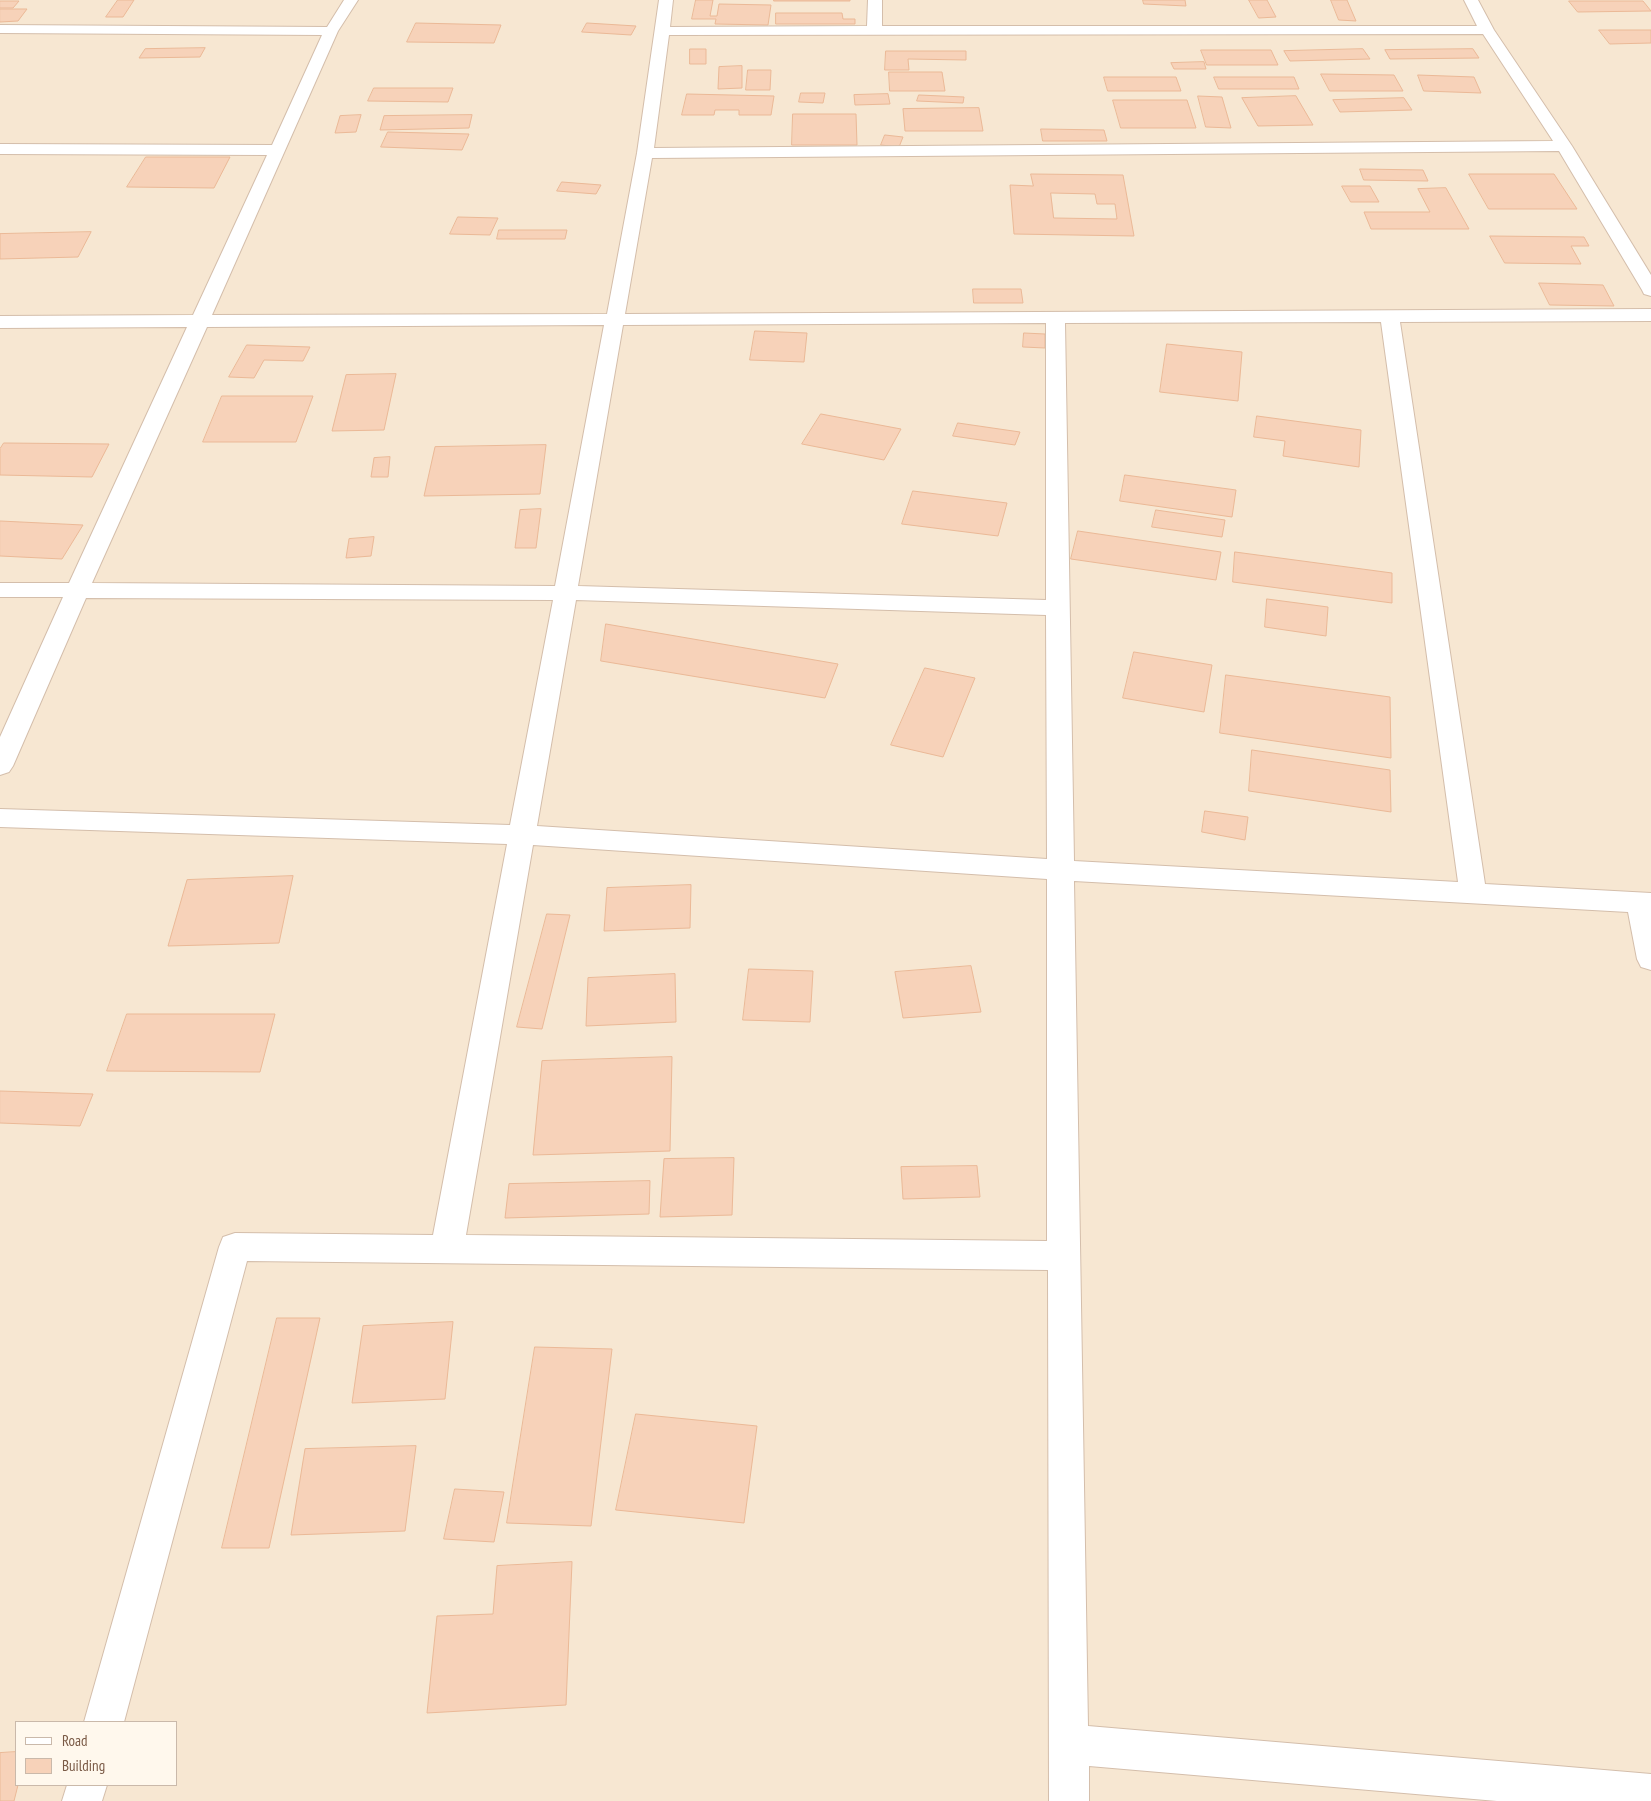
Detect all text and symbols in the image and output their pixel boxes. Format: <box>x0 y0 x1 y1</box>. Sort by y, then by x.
legend <box>15 1721 178 1786</box>
text: Road <box>62 1731 88 1750</box>
text: Building <box>62 1756 105 1775</box>

